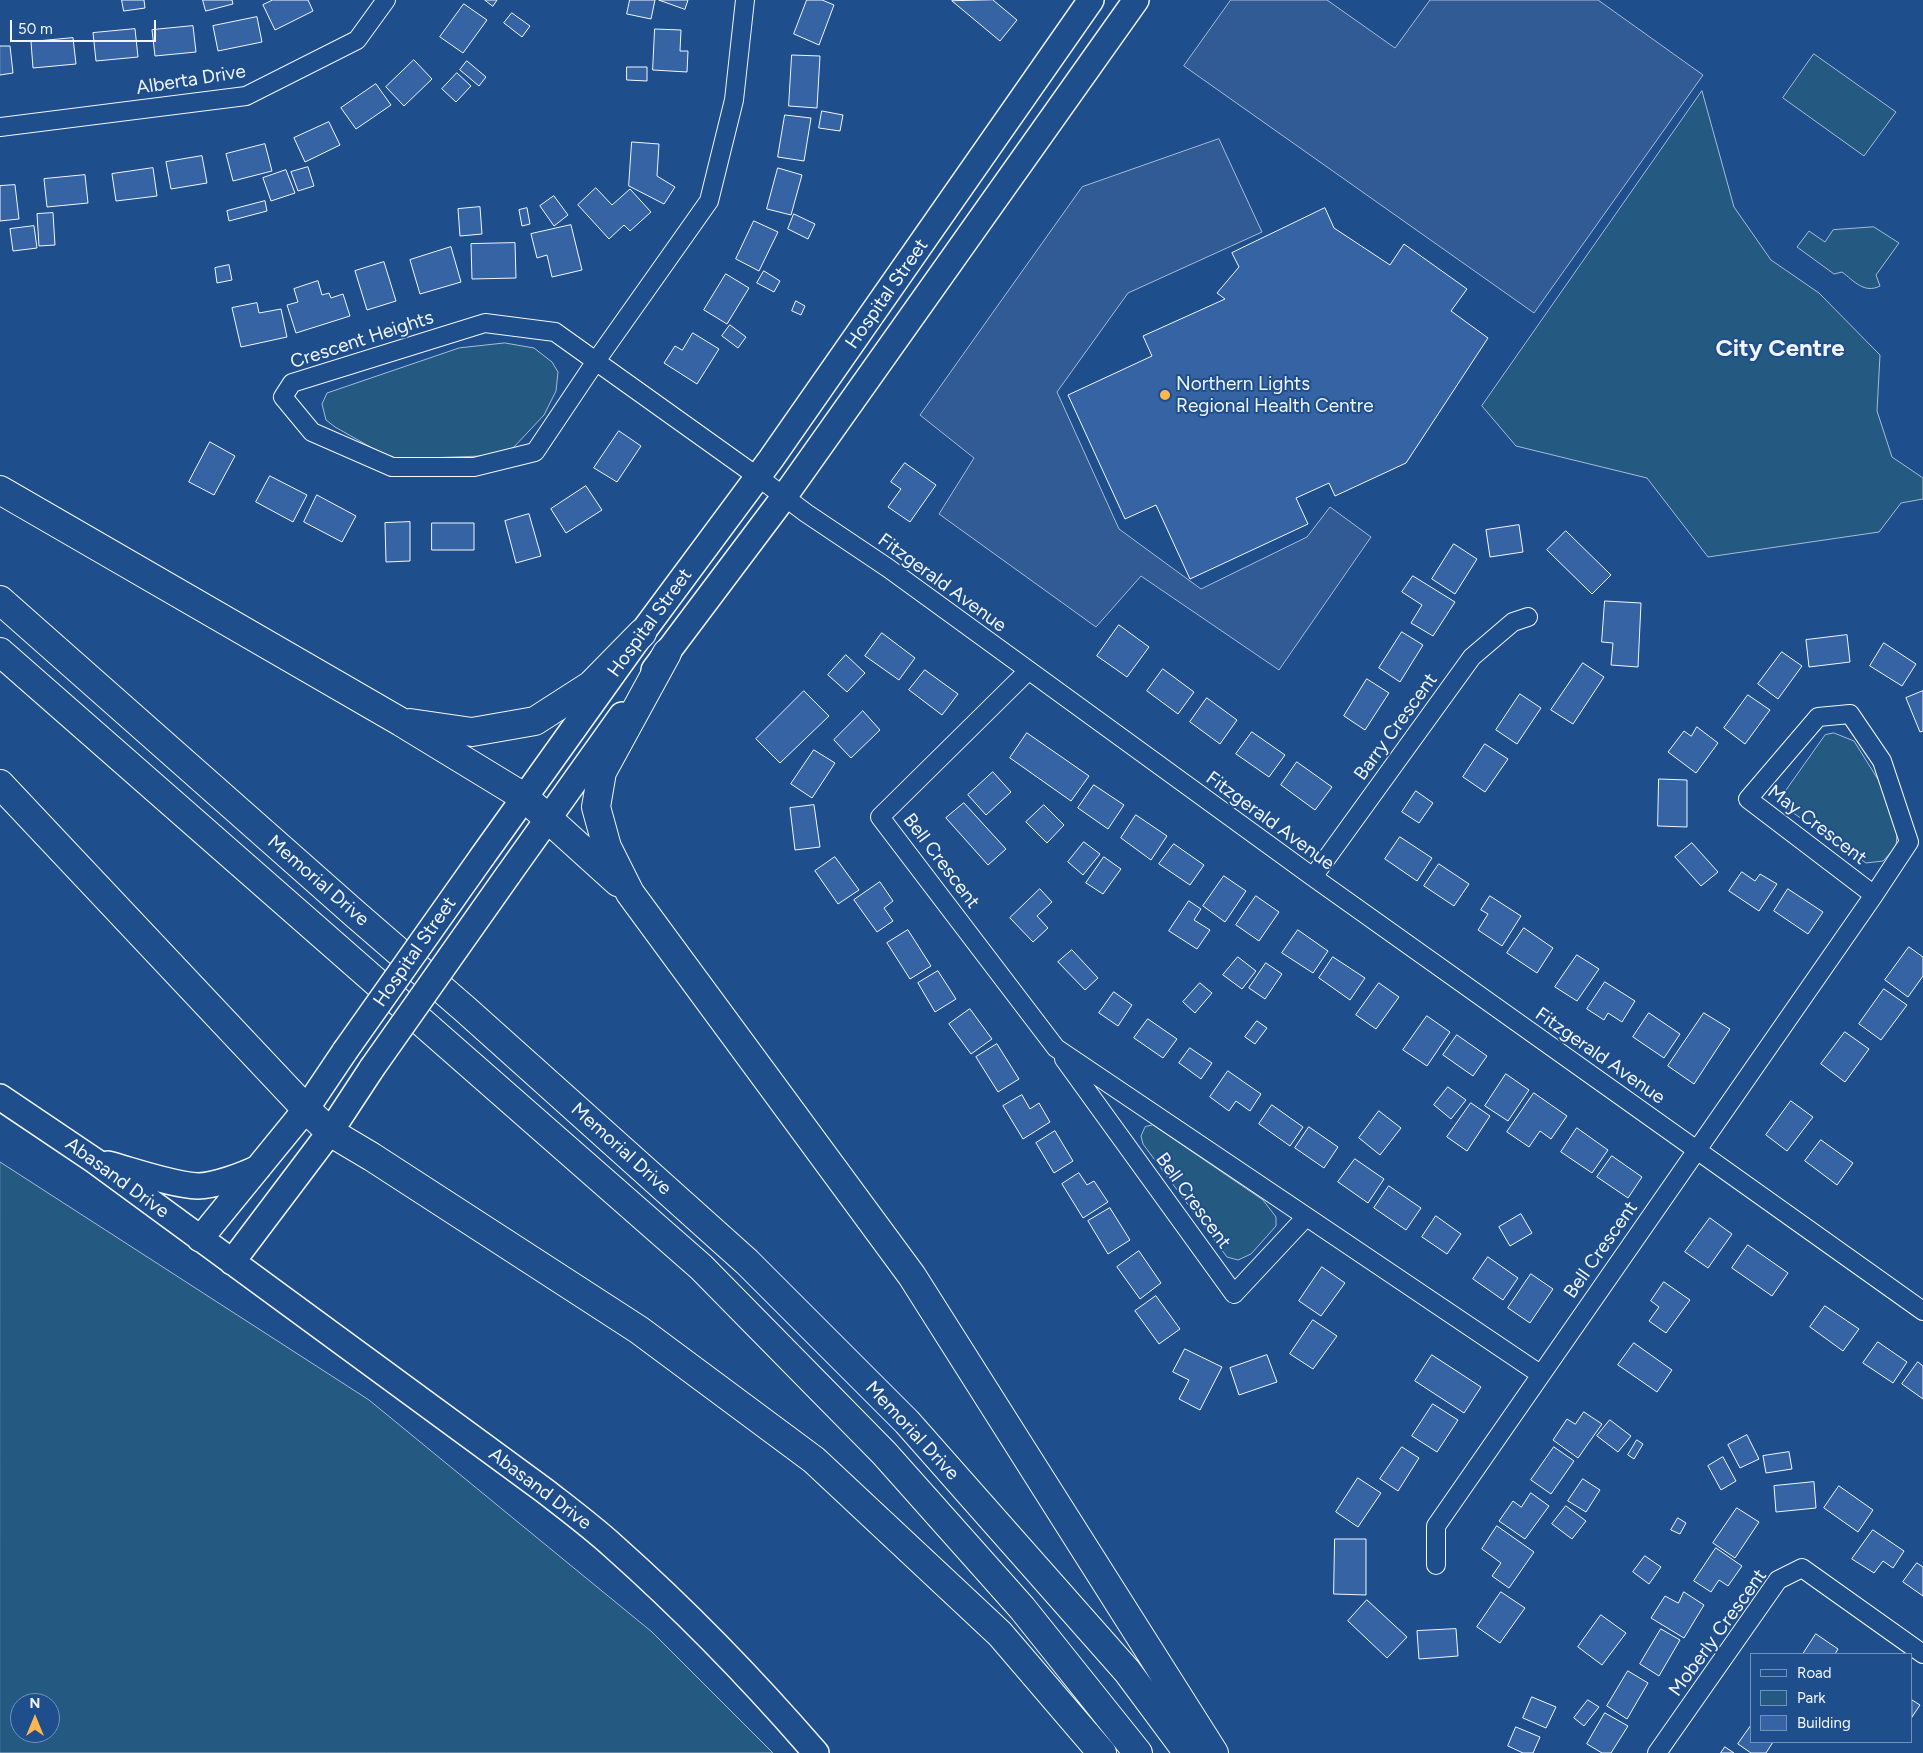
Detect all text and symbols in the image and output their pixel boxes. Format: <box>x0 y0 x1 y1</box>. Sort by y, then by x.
scale bar <box>12 10 159 42</box>
text: 50 m <box>18 20 53 38</box>
street label: Alberta Drive <box>135 60 247 100</box>
street label: Hospital Street <box>841 235 933 353</box>
street label: Crescent Heights <box>287 306 437 374</box>
district label: City Centre <box>1715 335 1845 363</box>
place label: Northern Lights Regional Health Centre <box>1176 373 1374 417</box>
marker: Northern Lights Regional Health Centre <box>1158 388 1172 402</box>
street label: Fitzgerald Avenue <box>873 529 1011 637</box>
street label: Hospital Street <box>603 564 697 682</box>
street label: Barry Crescent <box>1350 669 1442 785</box>
street label: Fitzgerald Avenue <box>1201 767 1339 875</box>
street label: May Crescent <box>1763 780 1871 870</box>
street label: Bell Crescent <box>898 809 984 913</box>
street label: Memorial Drive <box>263 831 373 931</box>
street label: Hospital Street <box>369 893 461 1011</box>
street label: Fitzgerald Avenue <box>1531 1003 1669 1109</box>
street label: Memorial Drive <box>566 1098 676 1200</box>
street label: Abasand Drive <box>61 1133 173 1223</box>
street label: Bell Crescent <box>1151 1149 1235 1253</box>
street label: Bell Crescent <box>1559 1197 1643 1303</box>
street label: Memorial Drive <box>860 1377 964 1485</box>
street label: Abasand Drive <box>484 1443 596 1535</box>
street label: Moberly Crescent <box>1664 1565 1772 1701</box>
legend <box>1750 1653 1913 1743</box>
text: Road <box>1797 1664 1832 1682</box>
text: Park <box>1797 1689 1826 1707</box>
north arrow <box>10 1693 60 1743</box>
text: N <box>30 1695 40 1712</box>
text: Building <box>1797 1714 1851 1732</box>

